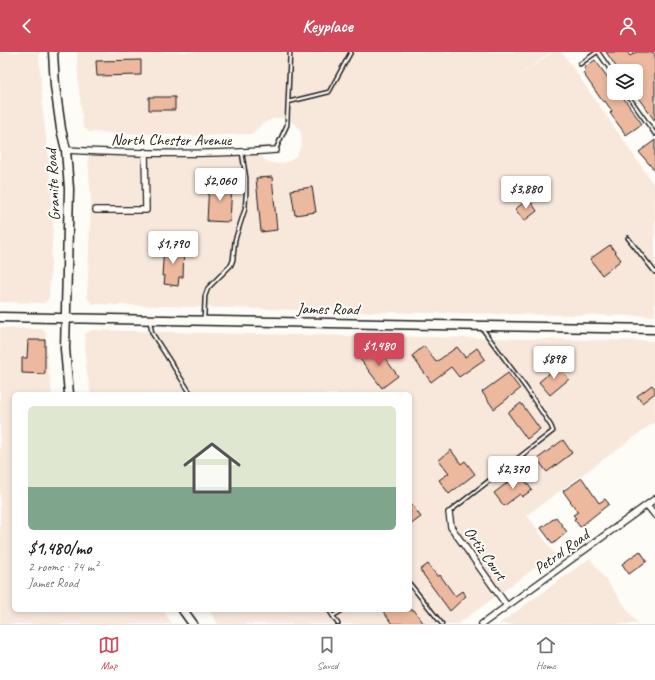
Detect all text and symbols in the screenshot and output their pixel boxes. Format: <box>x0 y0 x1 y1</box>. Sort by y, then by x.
icon: back <box>16 15 38 37</box>
text: Keyplace <box>302 15 353 37</box>
icon: person <box>617 15 639 37</box>
map controls <box>607 64 643 100</box>
button: layers <box>607 64 643 100</box>
street label: North Chester Avenue <box>111 130 233 150</box>
street label: Granite Road <box>41 146 65 221</box>
pin: $2,060 <box>187 168 253 202</box>
text: $2,060 <box>204 173 236 189</box>
pin: $3,880 <box>493 176 559 210</box>
text: $3,880 <box>510 181 542 197</box>
pin: $1,790 <box>140 231 206 265</box>
text: $1,790 <box>157 236 189 252</box>
street label: James Road <box>296 298 362 320</box>
pin: $1,480 <box>346 333 412 367</box>
text: $1,480 <box>363 338 395 354</box>
pin: $898 <box>530 346 578 380</box>
text: $898 <box>542 351 566 367</box>
icon: home <box>176 432 248 504</box>
pin: $2,370 <box>480 456 546 490</box>
text: $2,370 <box>497 461 529 477</box>
street label: Ortiz Court <box>459 523 512 586</box>
street label: Petrol Road <box>530 524 595 578</box>
text: $1,480/mo <box>28 538 91 559</box>
text: 2 rooms · 74 m² <box>28 559 98 575</box>
text: James Road <box>28 575 78 591</box>
tab: Map <box>98 634 120 672</box>
tab: Saved <box>316 634 338 672</box>
tab: Home <box>535 634 557 672</box>

